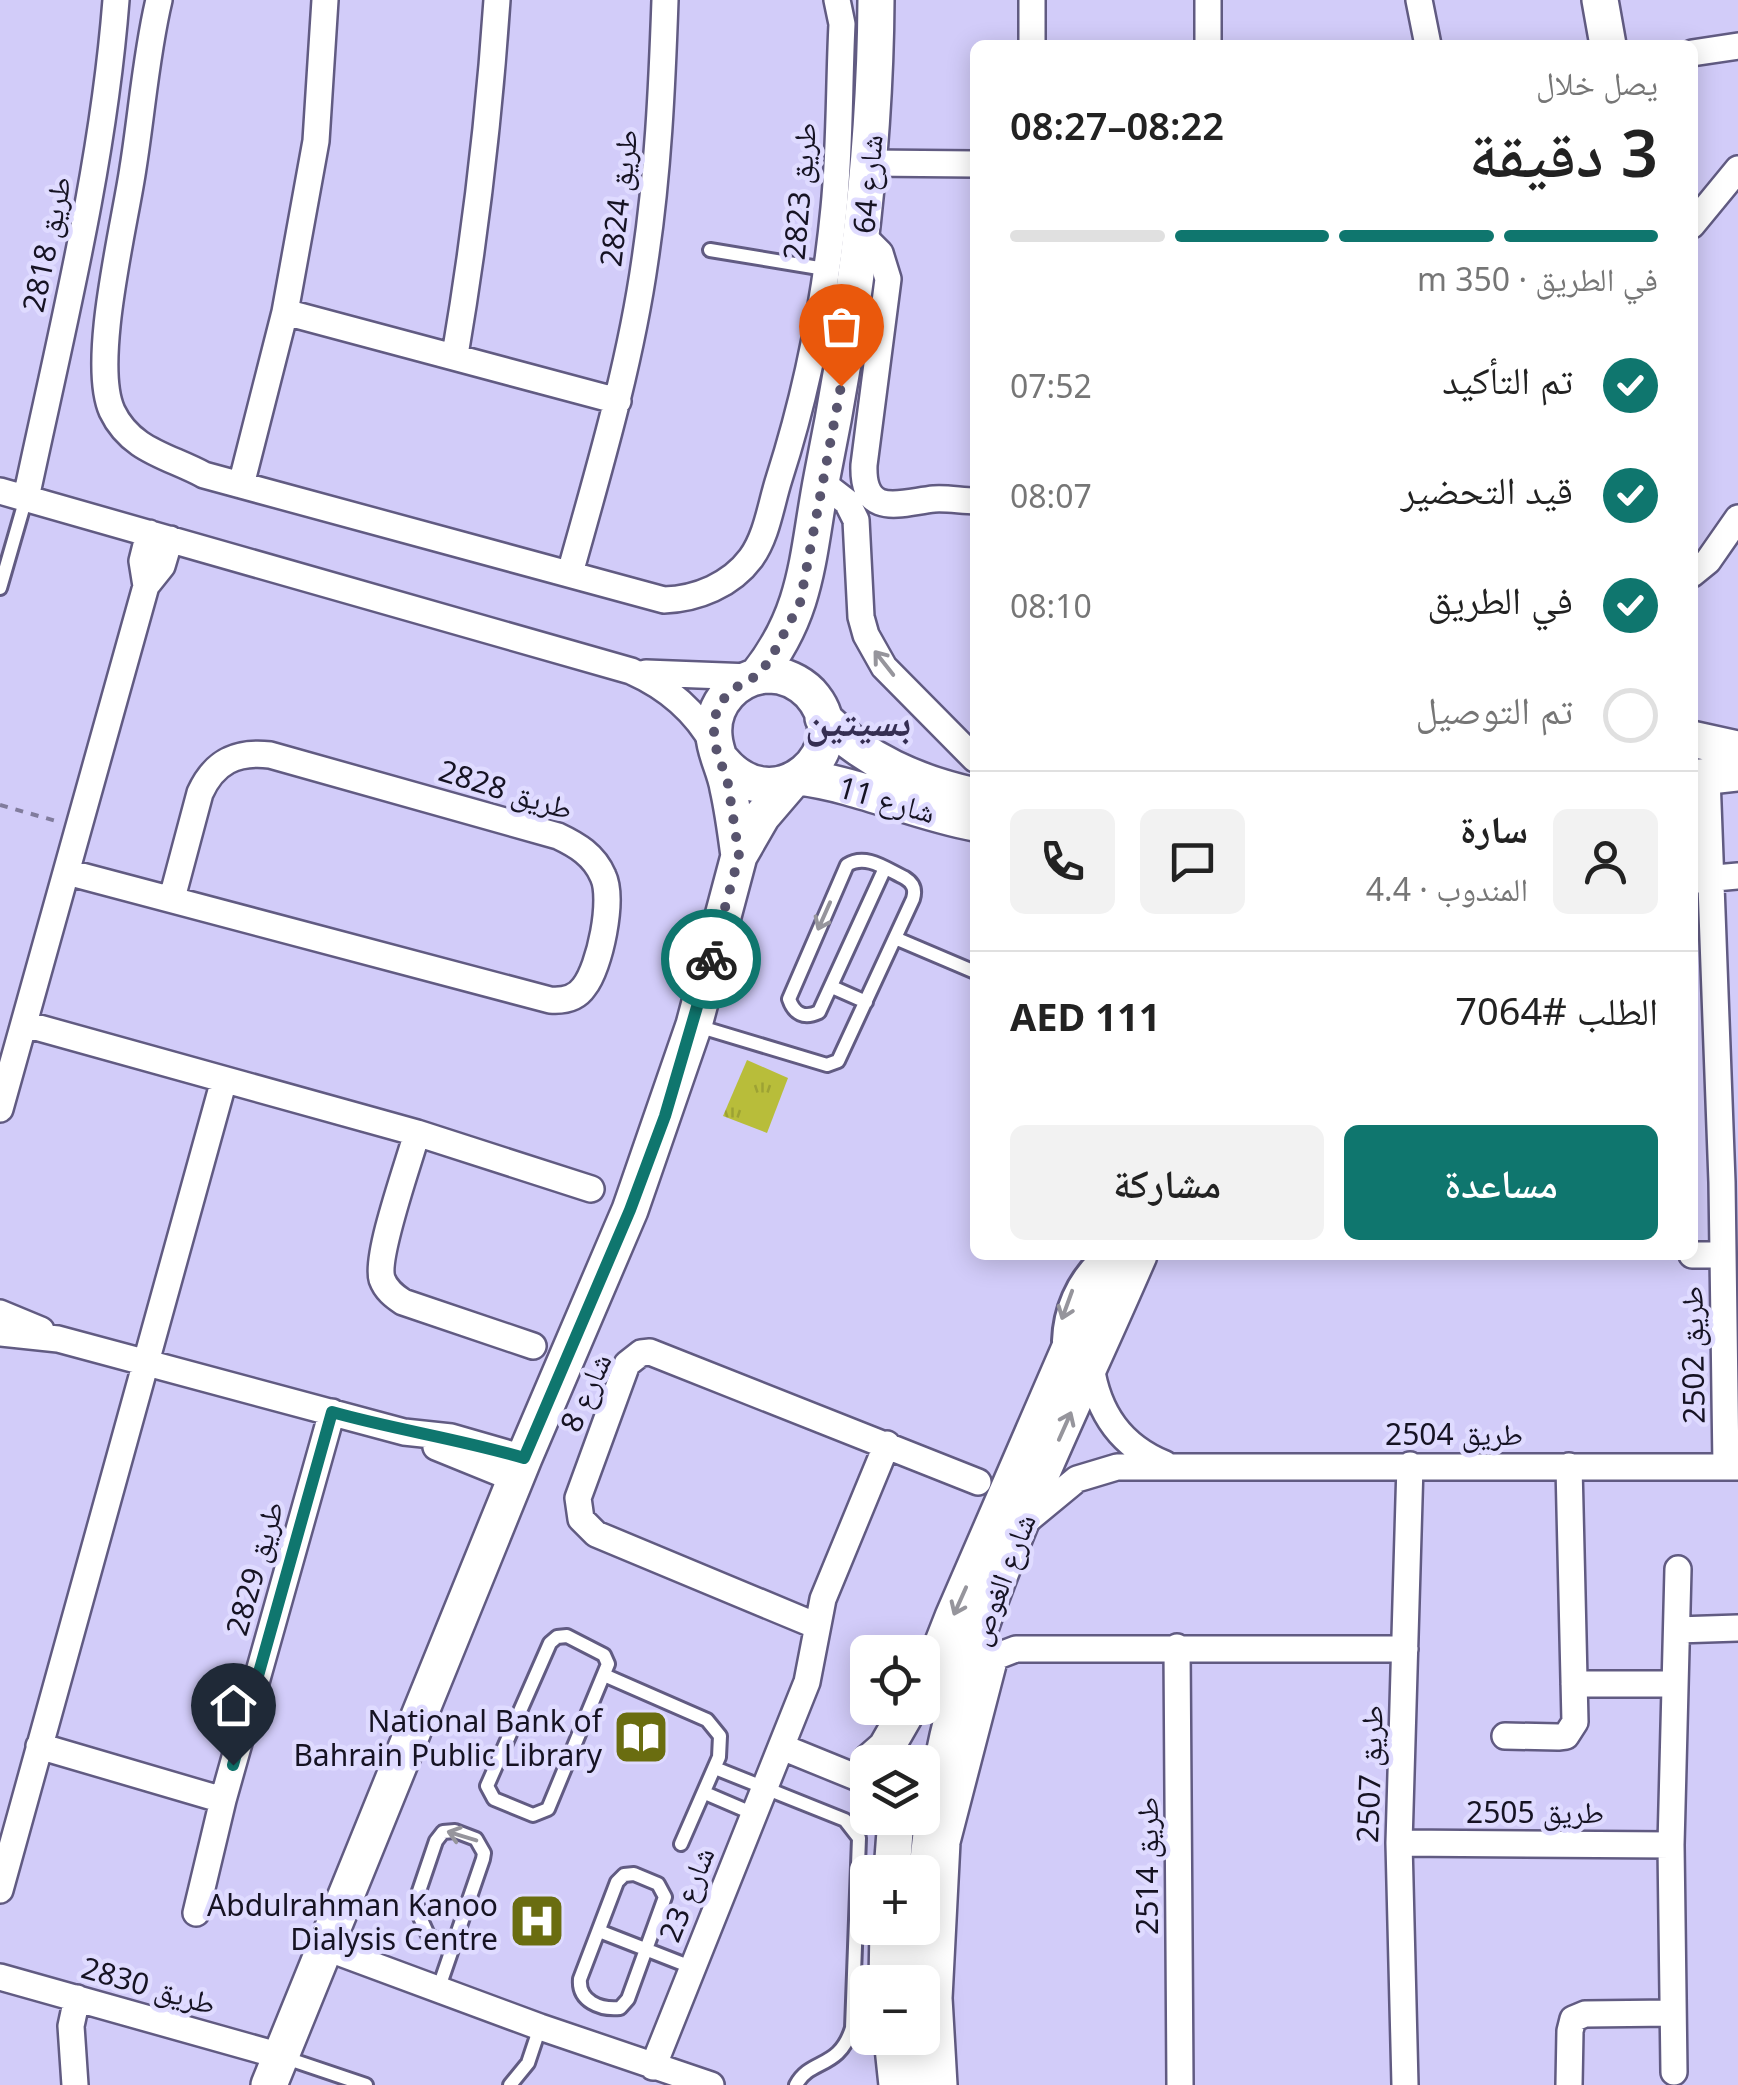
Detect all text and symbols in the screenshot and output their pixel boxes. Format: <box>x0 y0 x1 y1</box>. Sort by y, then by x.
text: يصل خلال <box>1536 61 1658 104</box>
text: 08:22–08:27 <box>1010 99 1224 151</box>
text: 3 دقيقة <box>1469 108 1658 196</box>
street label: طريق 2823 <box>773 121 825 261</box>
street label: طريق 2824 <box>589 127 647 269</box>
street label: شارع 64 <box>842 133 892 235</box>
street label: طريق 2818 <box>12 172 80 316</box>
text: في الطريق · 350 m <box>1417 257 1658 300</box>
pin <box>799 284 884 387</box>
icon: bag <box>814 299 869 354</box>
text: تم التأكيد <box>1442 353 1573 405</box>
icon: check <box>1603 358 1658 413</box>
text: 07:52 <box>1010 364 1092 407</box>
text: قيد التحضير <box>1401 463 1573 515</box>
icon: check <box>1603 468 1658 523</box>
text: 08:07 <box>1010 474 1092 517</box>
text: في الطريق <box>1427 573 1573 625</box>
icon: check <box>1603 578 1658 633</box>
text: 08:10 <box>1010 584 1092 627</box>
one-way arrow <box>873 650 894 677</box>
text: تم التوصيل <box>1415 683 1573 735</box>
district label: بسيتين <box>805 693 911 748</box>
street label: طريق 2828 <box>434 749 578 829</box>
street label: شارع 11 <box>834 766 940 832</box>
text: سارة <box>1460 802 1528 854</box>
button: phone <box>1010 809 1115 914</box>
button: chat <box>1140 809 1245 914</box>
button: person <box>1553 809 1658 914</box>
text: المندوب · 4.4 <box>1366 867 1528 910</box>
one-way arrow <box>814 900 832 931</box>
courier <box>661 909 761 1009</box>
icon: bike <box>684 932 739 987</box>
text: الطلب #7064 <box>1455 984 1658 1036</box>
text: AED 111 <box>1010 990 1160 1042</box>
button: مشاركة <box>1010 1125 1324 1240</box>
button: مساعدة <box>1344 1125 1658 1240</box>
street label: طريق 2502 <box>1670 1286 1714 1424</box>
one-way arrow <box>1057 1289 1075 1320</box>
street label: شارع 8 <box>550 1346 620 1438</box>
one-way arrow <box>1057 1411 1075 1442</box>
street label: طريق 2504 <box>1385 1413 1523 1454</box>
street label: طريق 2829 <box>215 1496 293 1640</box>
street label: شارع الغوص <box>957 1507 1045 1651</box>
one-way arrow <box>950 1585 968 1616</box>
map controls <box>850 1635 940 2055</box>
button: locate <box>850 1635 940 1725</box>
pin <box>191 1663 276 1766</box>
icon: home <box>206 1678 261 1733</box>
place label: National Bank of Bahrain Public Library <box>293 1700 604 1775</box>
street label: طريق 2507 <box>1346 1704 1392 1844</box>
library icon: National Bank of Bahrain Public Library <box>611 1707 671 1767</box>
button: layers <box>850 1745 940 1835</box>
street label: طريق 2505 <box>1466 1791 1604 1832</box>
street label: طريق 2514 <box>1126 1797 1167 1935</box>
one-way arrow <box>447 1826 479 1844</box>
street label: شارع 23 <box>648 1840 724 1948</box>
button: + <box>850 1855 940 1945</box>
place label: Abdulrahman Kanoo Dialysis Centre <box>207 1884 498 1959</box>
hospital icon: Abdulrahman Kanoo Dialysis Centre <box>507 1891 567 1951</box>
street label: طريق 2830 <box>77 1946 221 2024</box>
button: − <box>850 1965 940 2055</box>

